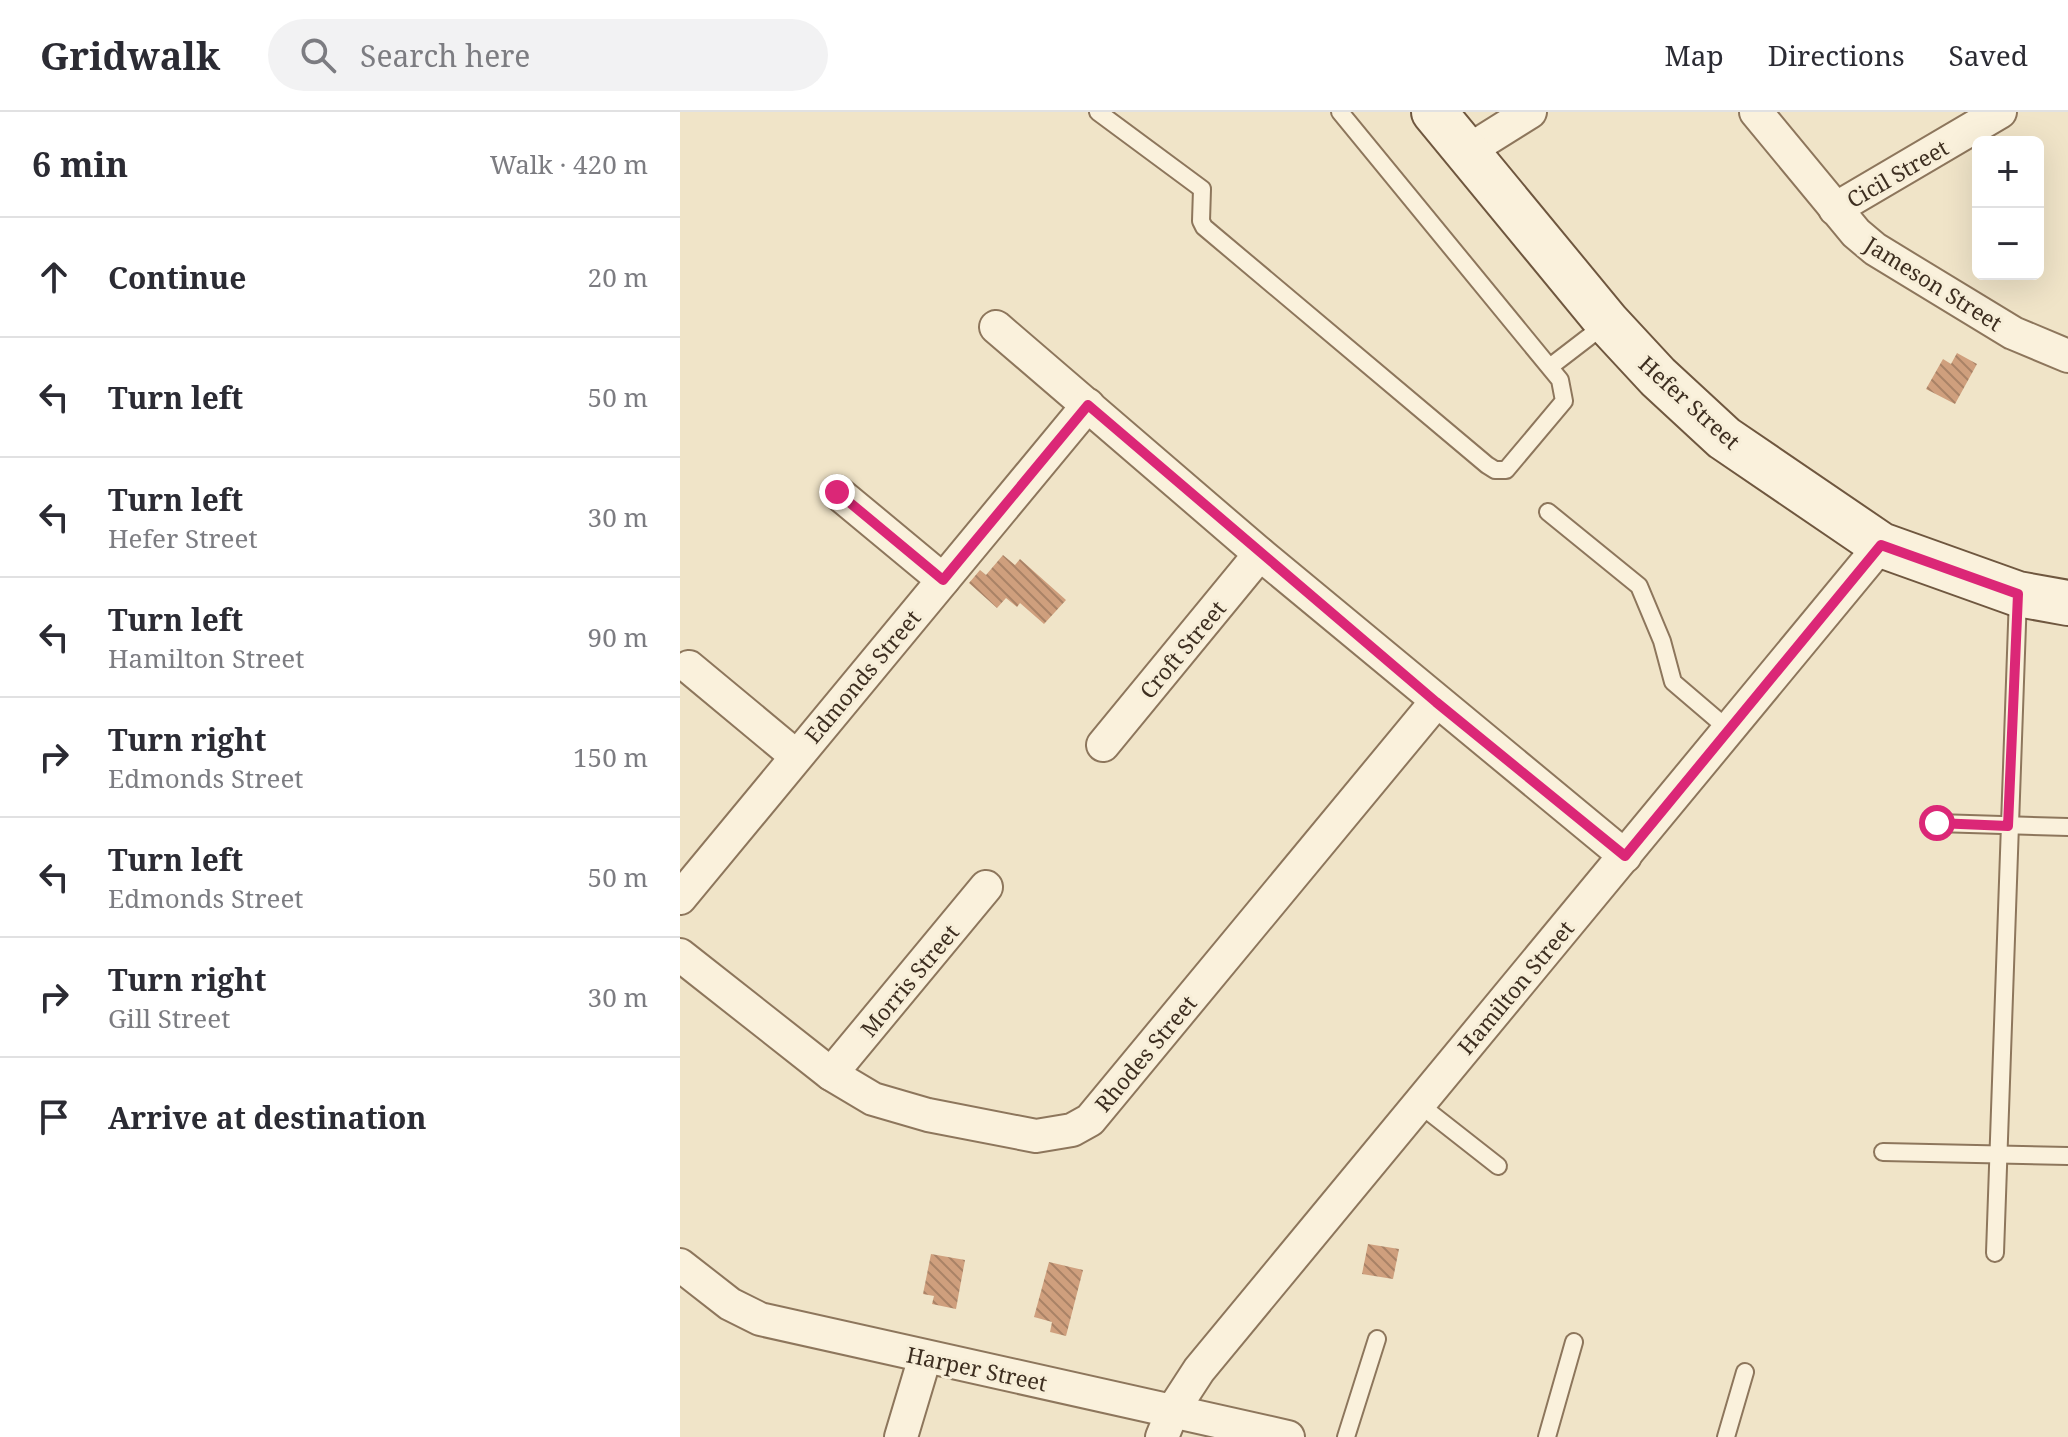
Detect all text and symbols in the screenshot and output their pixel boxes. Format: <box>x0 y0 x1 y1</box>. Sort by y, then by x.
search box <box>268 19 828 91</box>
text: Gridwalk <box>40 29 220 81</box>
icon: search <box>296 33 340 77</box>
text: Search here <box>360 35 530 76</box>
text: Map <box>1664 36 1724 74</box>
text: Directions <box>1768 36 1905 74</box>
text: Saved <box>1949 36 2028 74</box>
street label: Cicil Street <box>1841 132 1953 214</box>
map controls <box>1972 136 2044 280</box>
button: + <box>1972 136 2044 208</box>
text: 6 min <box>32 141 128 187</box>
text: Walk · 420 m <box>490 146 648 182</box>
button: − <box>1972 208 2044 280</box>
street label: Jameson Street <box>1859 228 2009 337</box>
icon: ahead <box>32 255 76 299</box>
text: Continue <box>108 257 246 298</box>
text: 20 m <box>588 259 648 295</box>
street label: Hefer Street <box>1633 349 1747 456</box>
icon: left <box>32 375 76 419</box>
text: Turn left <box>108 377 243 418</box>
text: 50 m <box>588 379 648 415</box>
route end <box>819 474 855 510</box>
text: Turn left <box>108 479 243 520</box>
icon: left <box>32 495 76 539</box>
text: 30 m <box>588 499 648 535</box>
text: Hefer Street <box>108 520 258 556</box>
street label: Croft Street <box>1132 593 1232 704</box>
text: Turn left <box>108 599 243 640</box>
street label: Edmonds Street <box>797 603 927 749</box>
icon: left <box>32 615 76 659</box>
text: 90 m <box>588 619 648 655</box>
text: Hamilton Street <box>108 640 304 676</box>
text: Turn right <box>108 719 266 760</box>
icon: right <box>32 735 76 779</box>
text: 150 m <box>573 739 648 775</box>
text: Edmonds Street <box>108 760 303 796</box>
route start <box>1919 805 1955 841</box>
text: Turn left <box>108 839 243 880</box>
icon: left <box>32 855 76 899</box>
text: 50 m <box>588 859 648 895</box>
text: Edmonds Street <box>108 880 303 916</box>
street label: Hamilton Street <box>1450 914 1580 1060</box>
street label: Morris Street <box>853 917 965 1043</box>
text: Turn right <box>108 959 266 1000</box>
icon: right <box>32 975 76 1019</box>
text: 30 m <box>588 979 648 1015</box>
street label: Rhodes Street <box>1087 988 1203 1118</box>
text: Gill Street <box>108 1000 230 1036</box>
icon: arrive <box>32 1095 76 1139</box>
text: Arrive at destination <box>108 1097 427 1138</box>
street label: Harper Street <box>904 1338 1050 1398</box>

